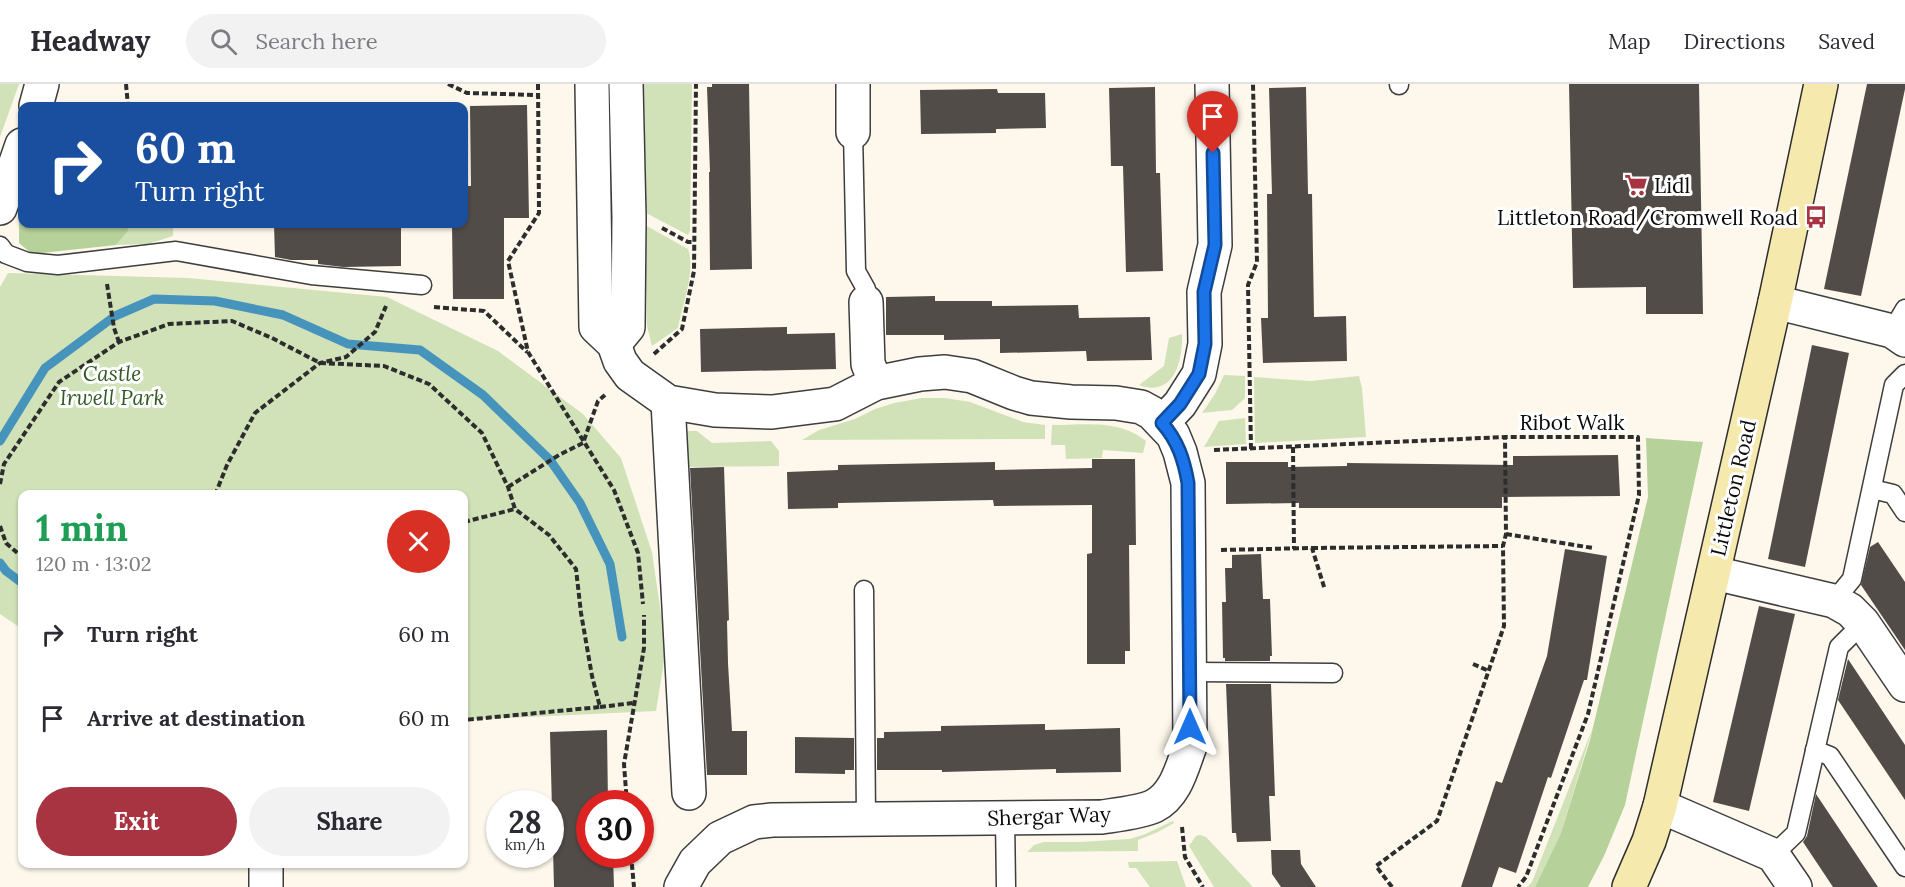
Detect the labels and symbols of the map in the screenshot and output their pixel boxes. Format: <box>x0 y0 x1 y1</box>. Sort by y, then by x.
pin <box>1187 91 1238 153</box>
supermarket icon: Lidl <box>1623 172 1649 198</box>
place label: Lidl <box>1654 172 1690 199</box>
place label: Littleton Road/Cromwell Road <box>1497 204 1798 231</box>
bus stop icon: Littleton Road/Cromwell Road <box>1803 204 1829 230</box>
park label: Castle Irwell Park <box>60 360 164 411</box>
street label: Ribot Walk <box>1519 409 1625 436</box>
street label: Littleton Road <box>1704 417 1762 559</box>
position arrow <box>1158 695 1222 759</box>
speed limit sign: 30 <box>576 790 654 868</box>
street label: Shergar Way <box>987 800 1111 832</box>

